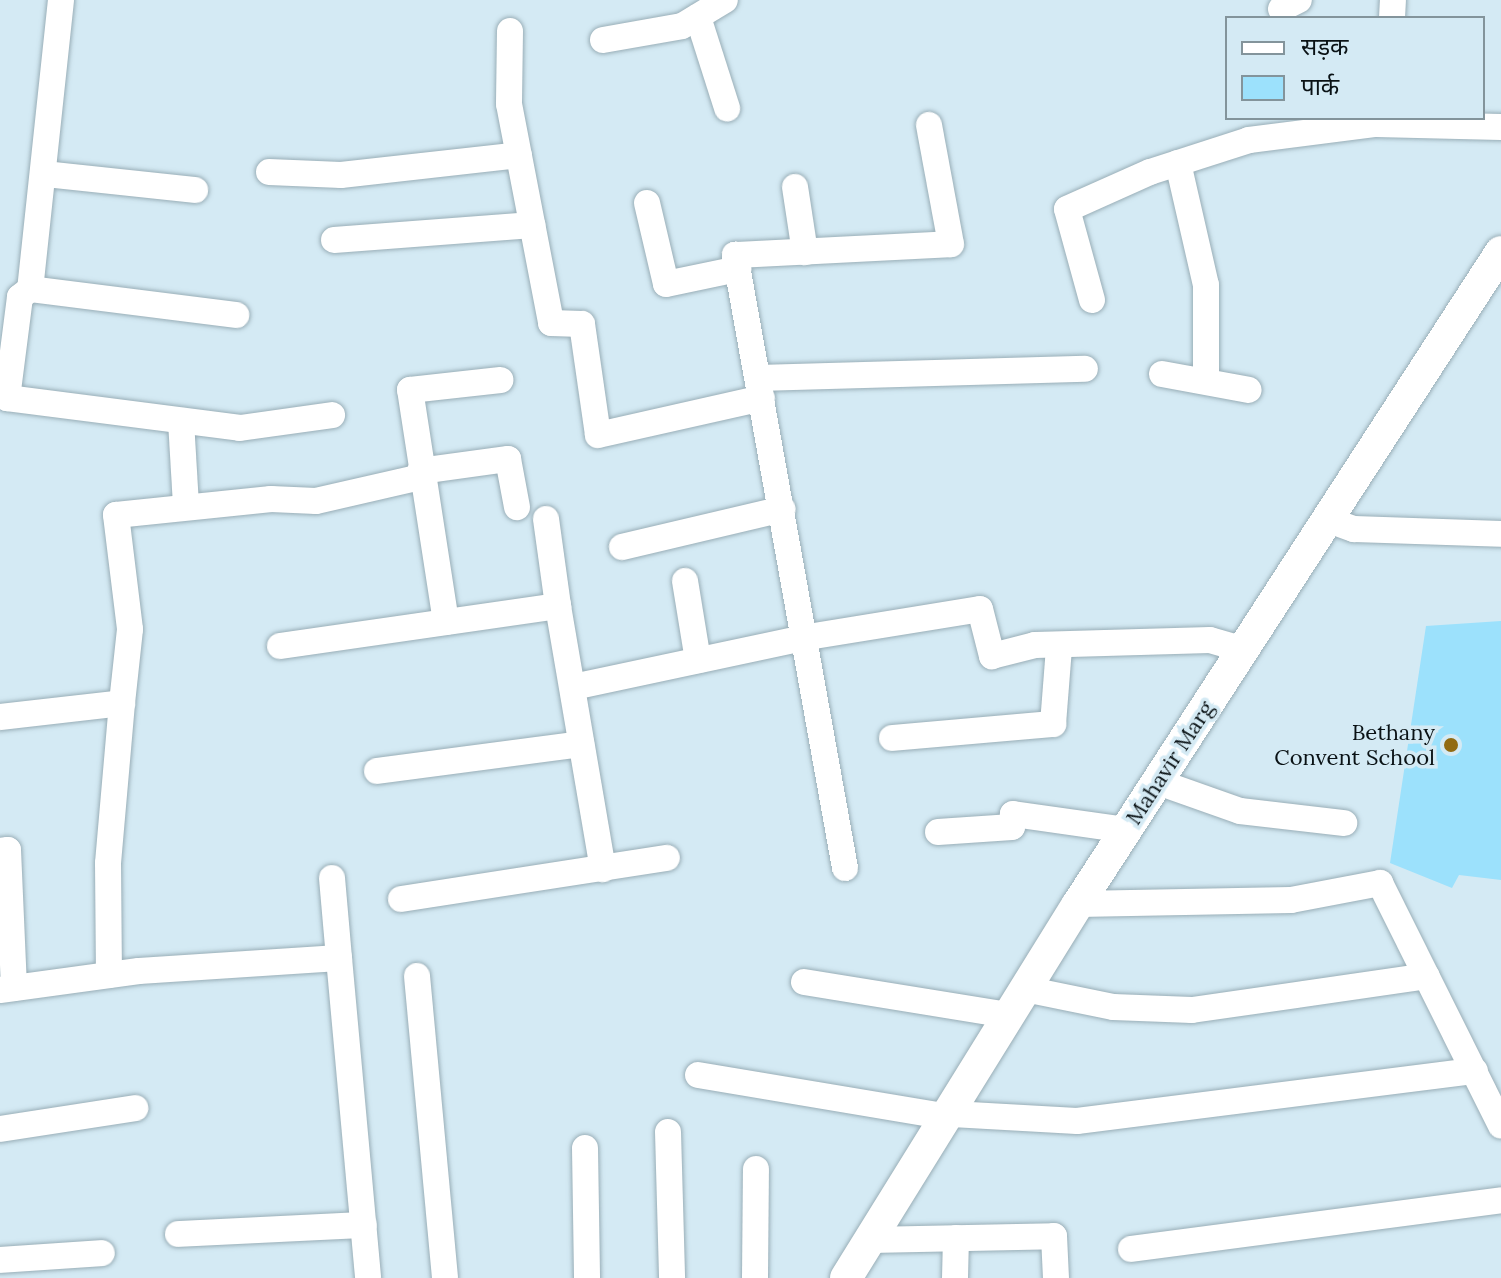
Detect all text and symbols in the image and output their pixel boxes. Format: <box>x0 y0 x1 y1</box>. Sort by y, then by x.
legend <box>1225 16 1485 120</box>
text: सड़क <box>1301 31 1349 62</box>
text: पार्क <box>1301 71 1339 102</box>
street label: Mahavir Marg <box>1120 696 1220 830</box>
place label: Bethany Convent School <box>1274 719 1435 770</box>
marker: Bethany Convent School <box>1442 736 1460 754</box>

